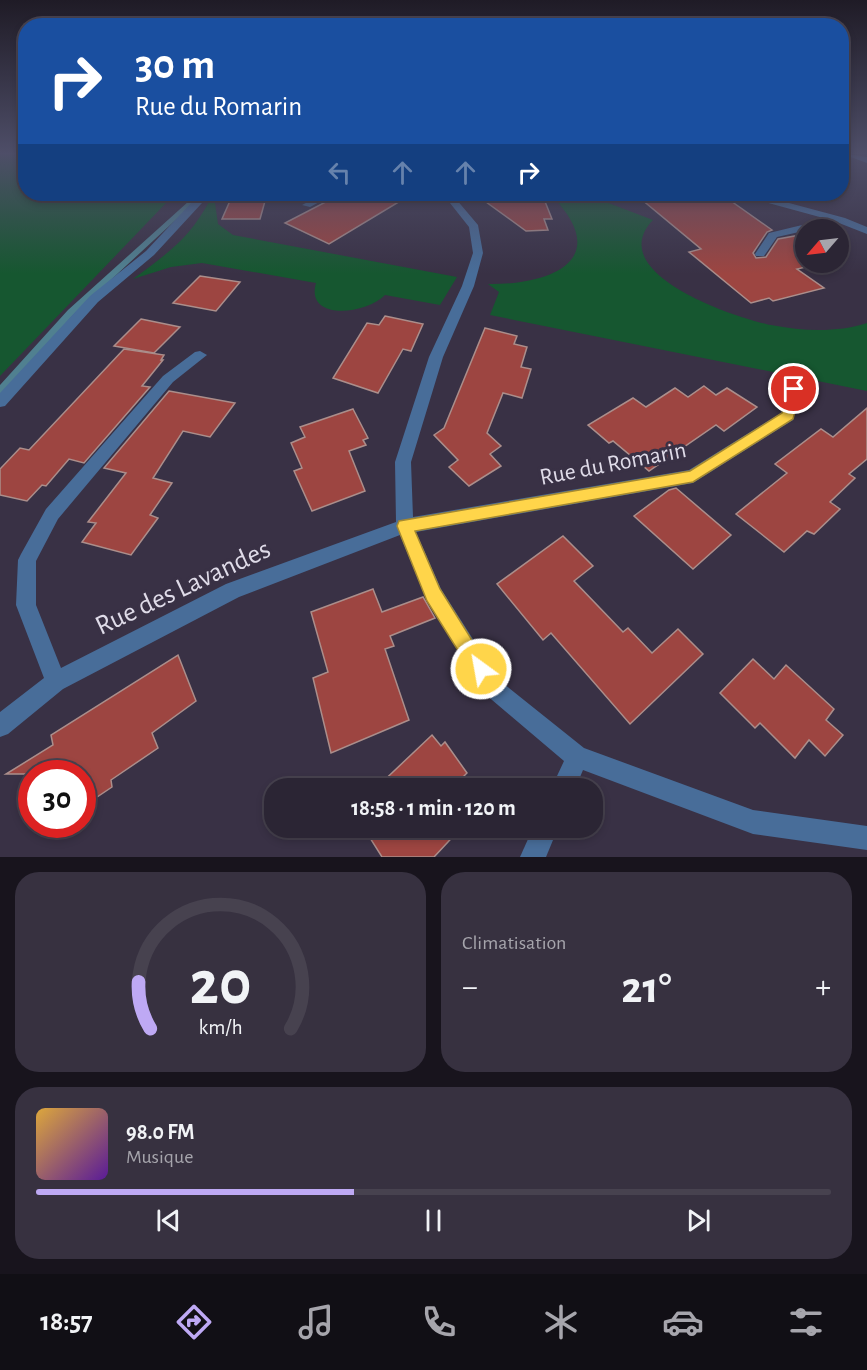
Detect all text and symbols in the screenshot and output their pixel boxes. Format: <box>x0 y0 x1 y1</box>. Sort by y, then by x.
icon: right <box>36 42 114 120</box>
text: 30 m <box>135 44 215 86</box>
text: Rue du Romarin <box>135 93 302 120</box>
icon: left <box>323 156 356 189</box>
icon: ahead <box>386 156 419 189</box>
icon: ahead <box>449 156 482 189</box>
icon: right <box>512 156 545 189</box>
north arrow <box>795 219 849 273</box>
map controls <box>795 219 849 273</box>
pin <box>768 363 819 414</box>
icon: arrive <box>777 372 810 405</box>
street label: Rue du Romarin <box>538 438 688 490</box>
street label: Rue des Lavandes <box>91 535 275 641</box>
position arrow <box>449 637 513 701</box>
speed limit sign: 30 <box>18 760 96 838</box>
text: 18:58 · 1 min · 120 m <box>351 797 516 819</box>
text: Climatisation <box>462 933 566 953</box>
text: 20 <box>190 953 251 1015</box>
text: 21° <box>621 966 672 1011</box>
text: − <box>462 971 478 1004</box>
text: + <box>815 971 831 1004</box>
text: km/h <box>198 1017 243 1038</box>
text: 98.0 FM <box>126 1121 195 1143</box>
text: Musique <box>126 1147 193 1167</box>
icon: previous <box>152 1204 185 1237</box>
icon: pause <box>417 1204 450 1237</box>
icon: next <box>682 1204 715 1237</box>
icon: directions <box>173 1301 215 1343</box>
icon: music <box>295 1301 337 1343</box>
icon: phone <box>418 1301 460 1343</box>
icon: climate <box>540 1301 582 1343</box>
icon: car <box>662 1301 704 1343</box>
icon: filters <box>785 1301 827 1343</box>
text: 18:57 <box>40 1308 93 1335</box>

